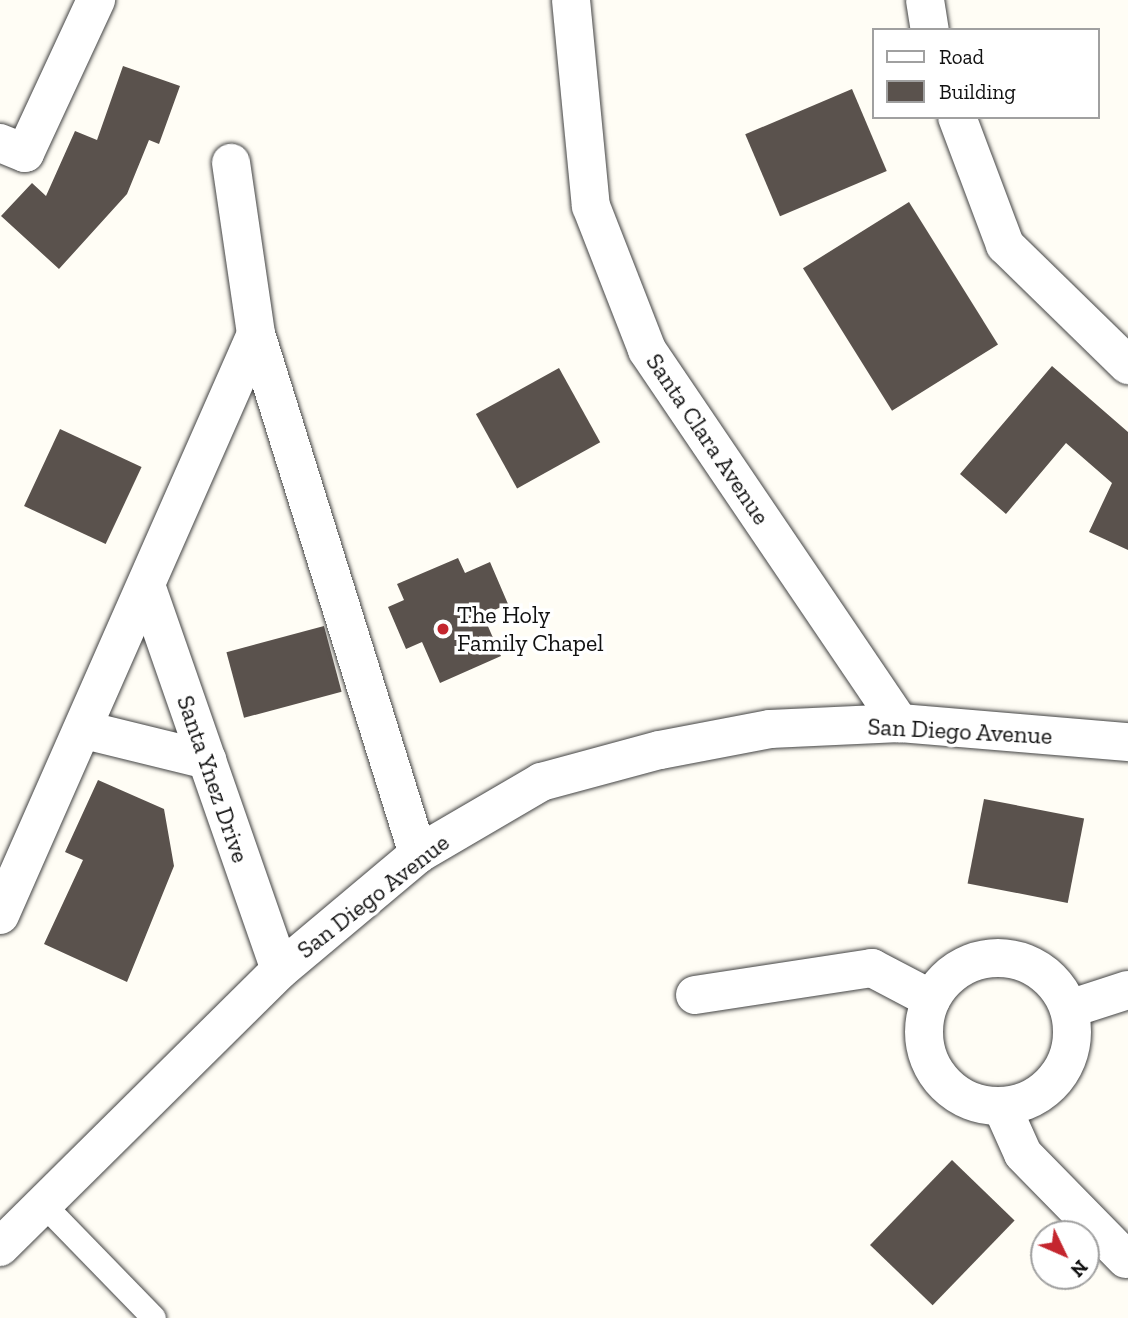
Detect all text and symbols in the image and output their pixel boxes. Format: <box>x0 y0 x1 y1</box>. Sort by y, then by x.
legend <box>872 28 1100 119</box>
text: Road <box>939 44 984 69</box>
text: Building <box>939 79 1016 104</box>
street label: Santa Clara Avenue <box>640 348 776 530</box>
place label: The Holy Family Chapel <box>457 601 604 657</box>
marker: The Holy Family Chapel <box>435 621 451 637</box>
street label: Santa Ynez Drive <box>171 691 255 867</box>
street label: San Diego Avenue <box>867 712 1053 750</box>
street label: San Diego Avenue <box>291 828 455 964</box>
north arrow <box>1030 1220 1100 1290</box>
text: N <box>1066 1255 1092 1282</box>

